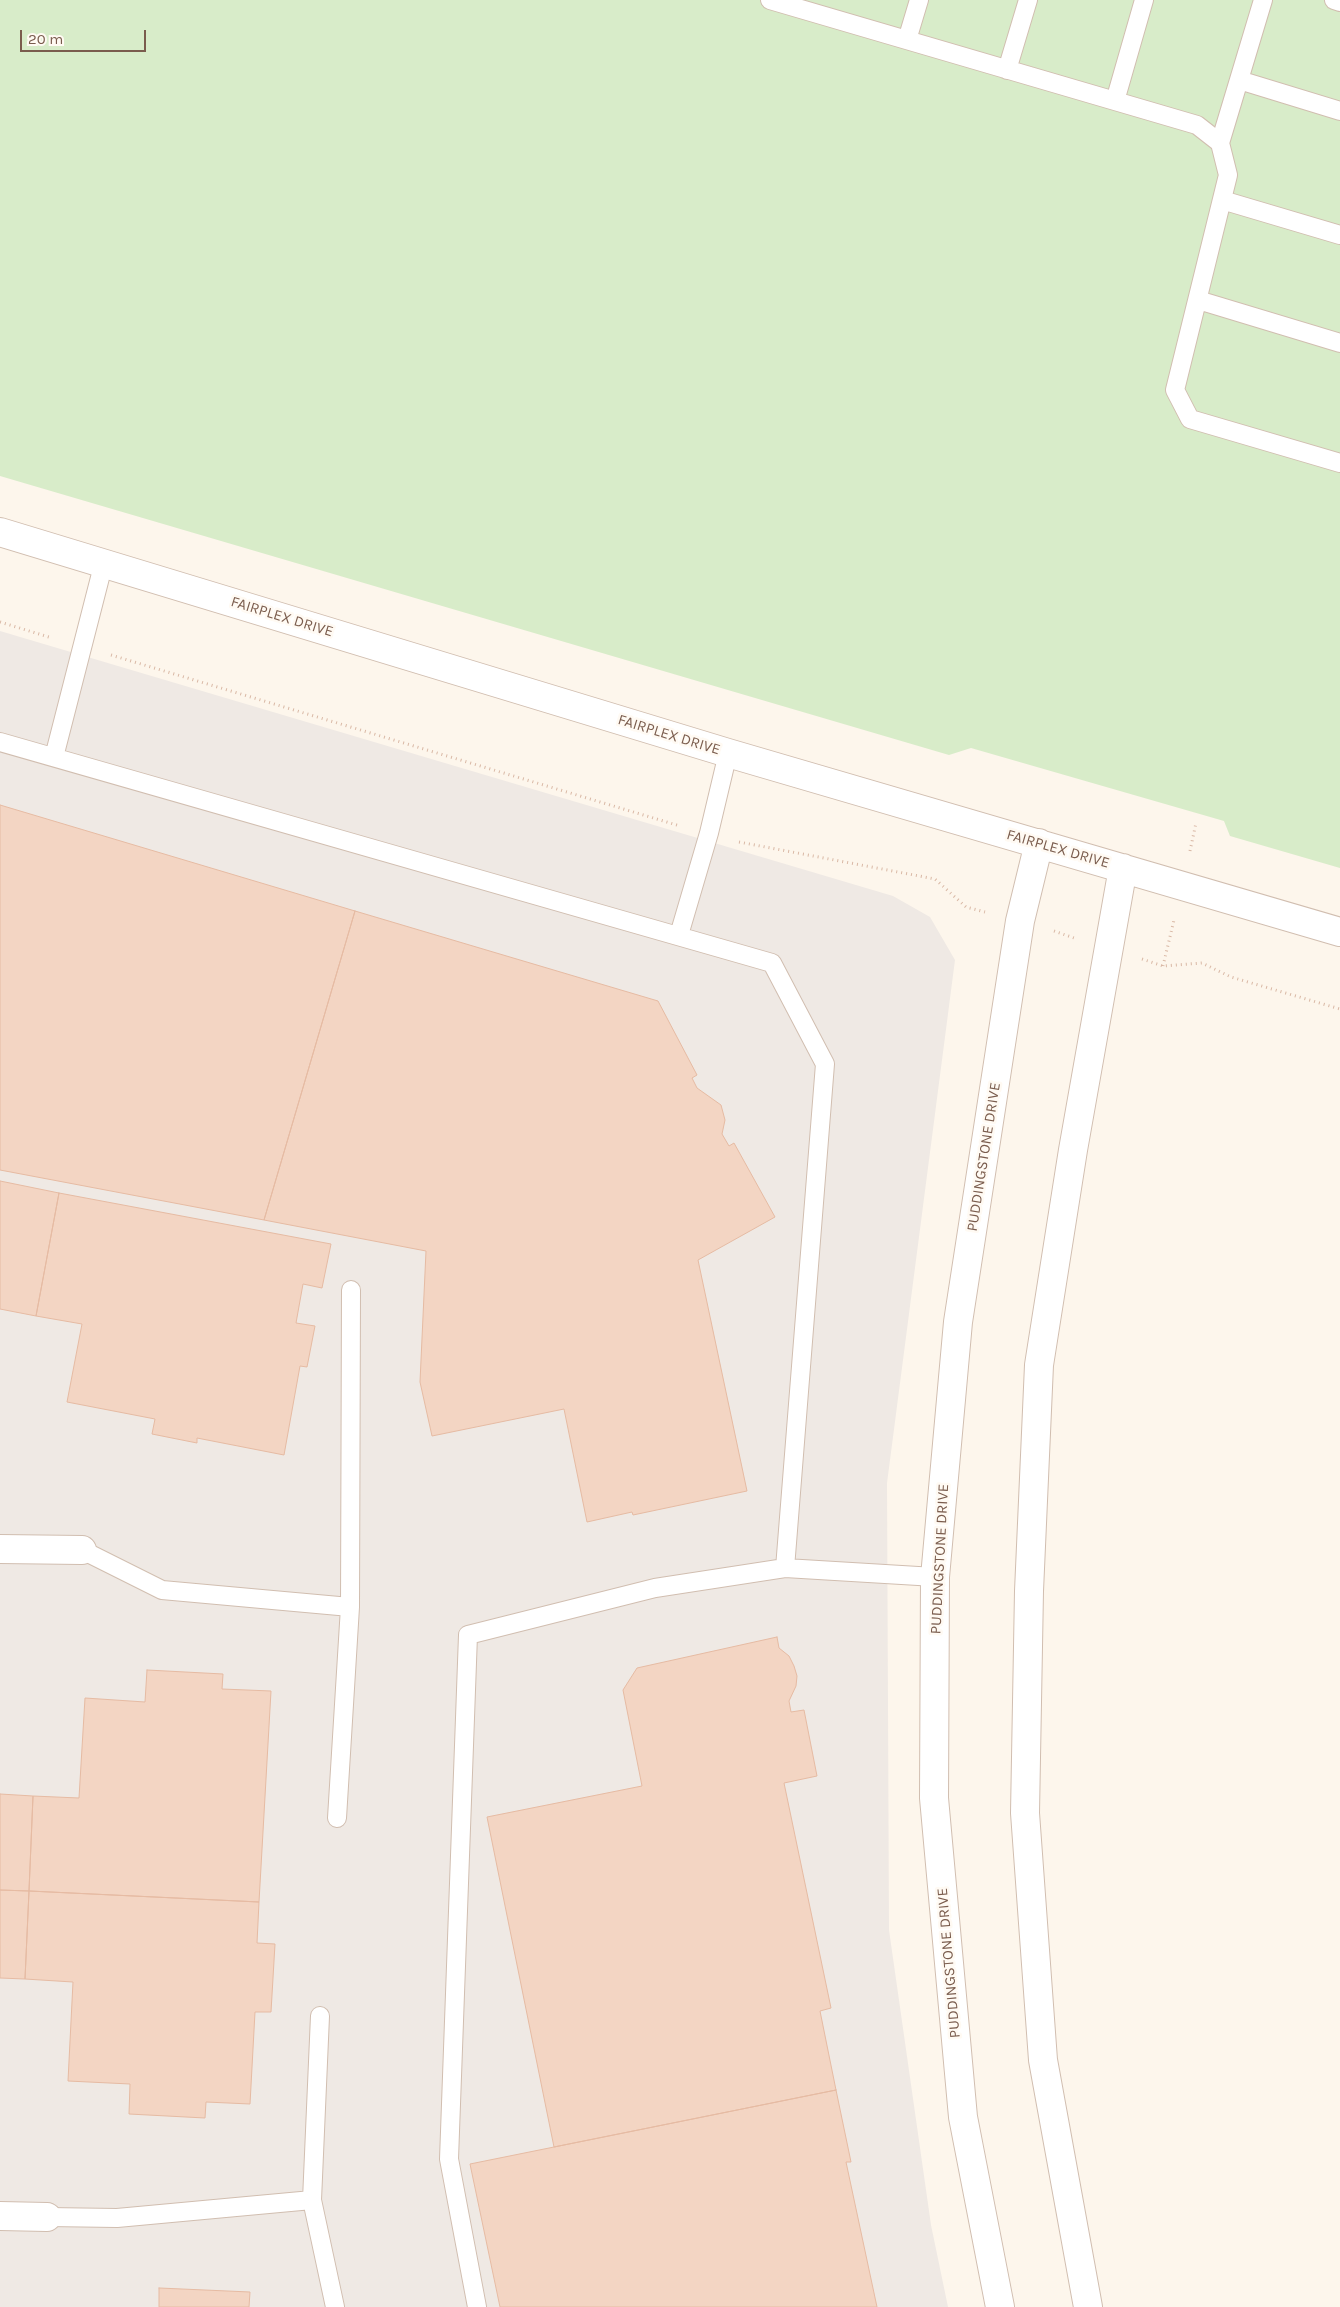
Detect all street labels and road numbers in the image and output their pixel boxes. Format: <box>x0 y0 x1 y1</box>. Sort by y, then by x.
street label: FAIRPLEX DRIVE <box>229 593 335 641</box>
street label: FAIRPLEX DRIVE <box>616 711 722 759</box>
street label: FAIRPLEX DRIVE <box>1005 826 1111 872</box>
street label: PUDDINGSTONE DRIVE <box>963 1081 1005 1233</box>
street label: PUDDINGSTONE DRIVE <box>927 1483 953 1635</box>
street label: PUDDINGSTONE DRIVE <box>933 1887 965 2039</box>

